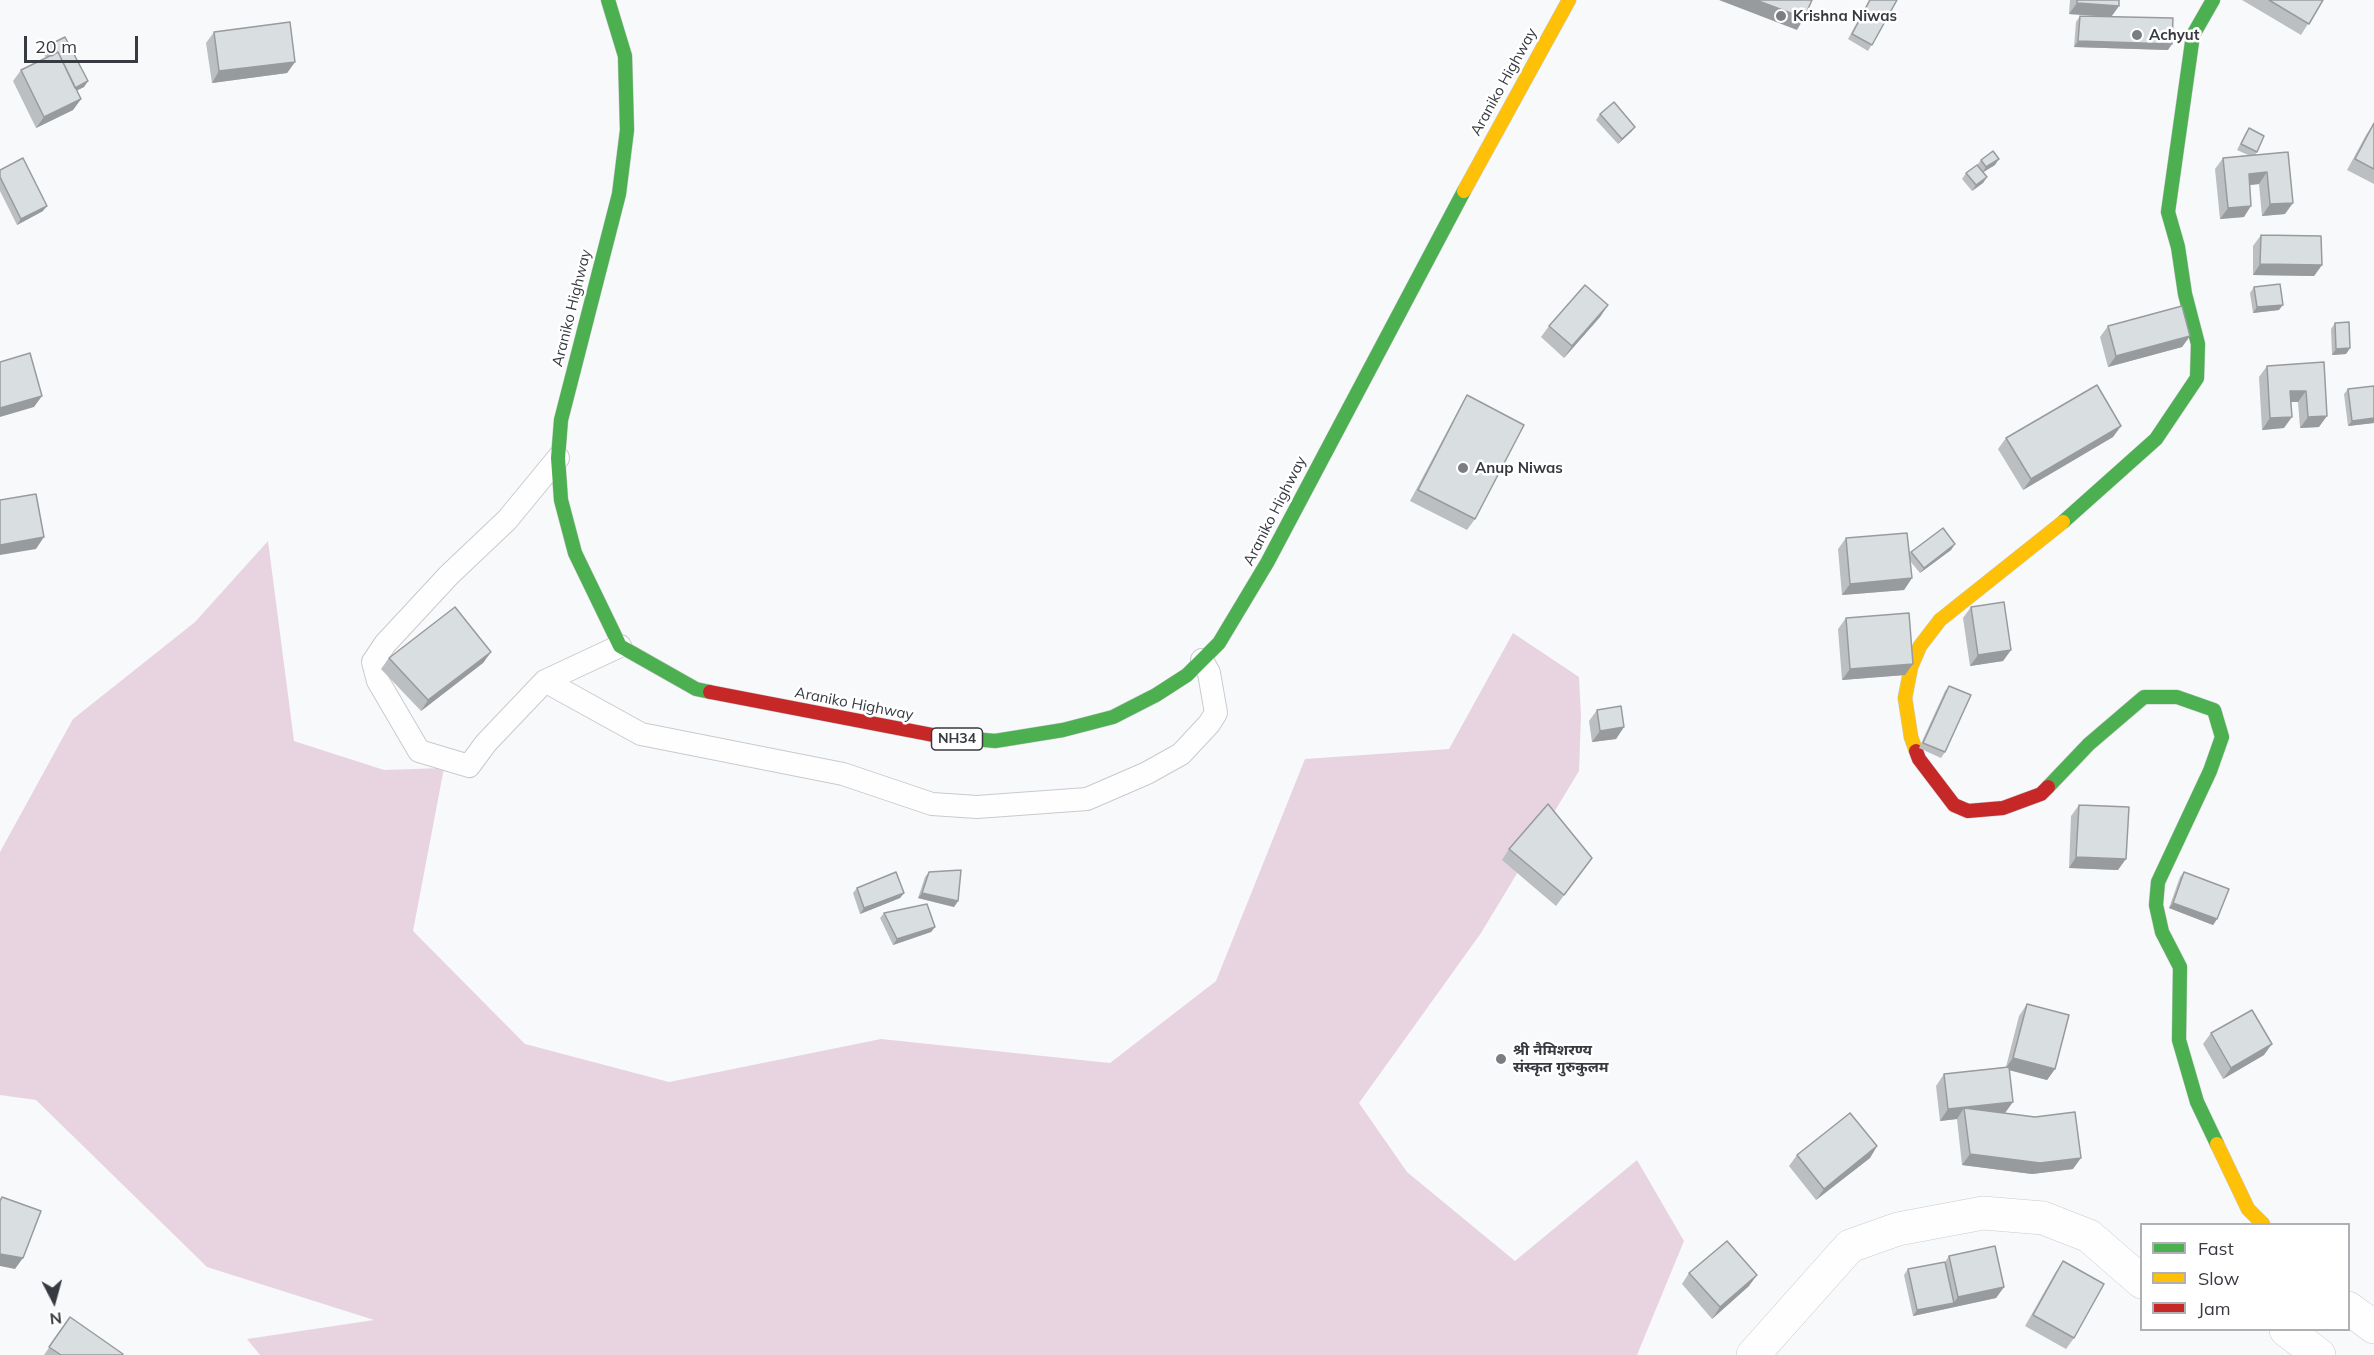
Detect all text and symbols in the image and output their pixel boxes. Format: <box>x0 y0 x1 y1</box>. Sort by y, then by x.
place label: Krishna Niwas <box>1793 7 1897 25</box>
marker: Krishna Niwas <box>1774 9 1788 23</box>
scale bar <box>27 24 141 62</box>
street label: Araniko Highway <box>1467 25 1541 139</box>
place label: Achyut <box>2149 26 2199 44</box>
marker: Achyut <box>2130 28 2144 42</box>
text: 20 m <box>35 35 77 58</box>
street label: Araniko Highway <box>549 247 595 369</box>
street label: Araniko Highway <box>1240 453 1310 569</box>
place label: Anup Niwas <box>1475 459 1563 477</box>
marker: Anup Niwas <box>1456 461 1470 475</box>
street label: Araniko Highway <box>793 684 915 724</box>
road number: NH34 <box>932 728 982 750</box>
place label: श्री नैमिशरण्य संस्कृत गुरुकुलम <box>1513 1041 1609 1076</box>
marker: श्री नैमिशरण्य संस्कृत गुरुकुलम <box>1494 1052 1508 1066</box>
legend <box>2140 1223 2350 1331</box>
text: Fast <box>2198 1237 2234 1260</box>
text: Slow <box>2198 1267 2239 1290</box>
north arrow <box>24 1271 84 1331</box>
text: Jam <box>2198 1297 2231 1320</box>
text: N <box>49 1308 63 1329</box>

